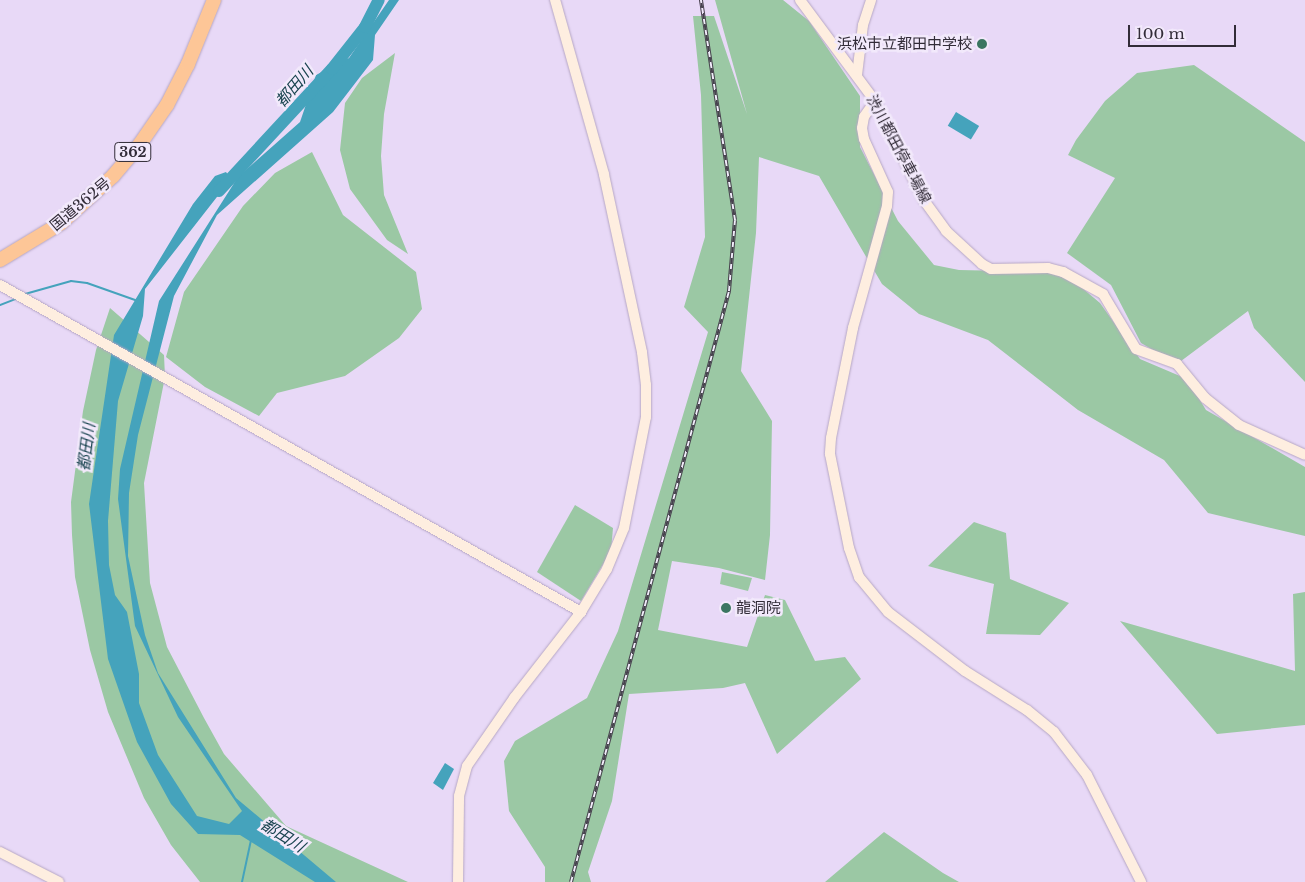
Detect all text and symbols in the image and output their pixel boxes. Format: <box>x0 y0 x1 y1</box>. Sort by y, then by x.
scale bar <box>1130 15 1238 47</box>
text: 100 m <box>1136 24 1185 43</box>
place label: 浜松市立都田中学校 <box>837 35 972 53</box>
marker: 浜松市立都田中学校 <box>976 38 988 50</box>
water label: 都田川 <box>271 62 317 110</box>
street label: 渋川都田停車場線 <box>863 92 935 206</box>
road number: 362 <box>114 140 152 163</box>
street label: 国道362号 <box>46 174 114 234</box>
water label: 都田川 <box>74 422 98 472</box>
place label: 龍洞院 <box>736 599 781 617</box>
marker: 龍洞院 <box>720 602 732 614</box>
water label: 都田川 <box>258 814 308 856</box>

